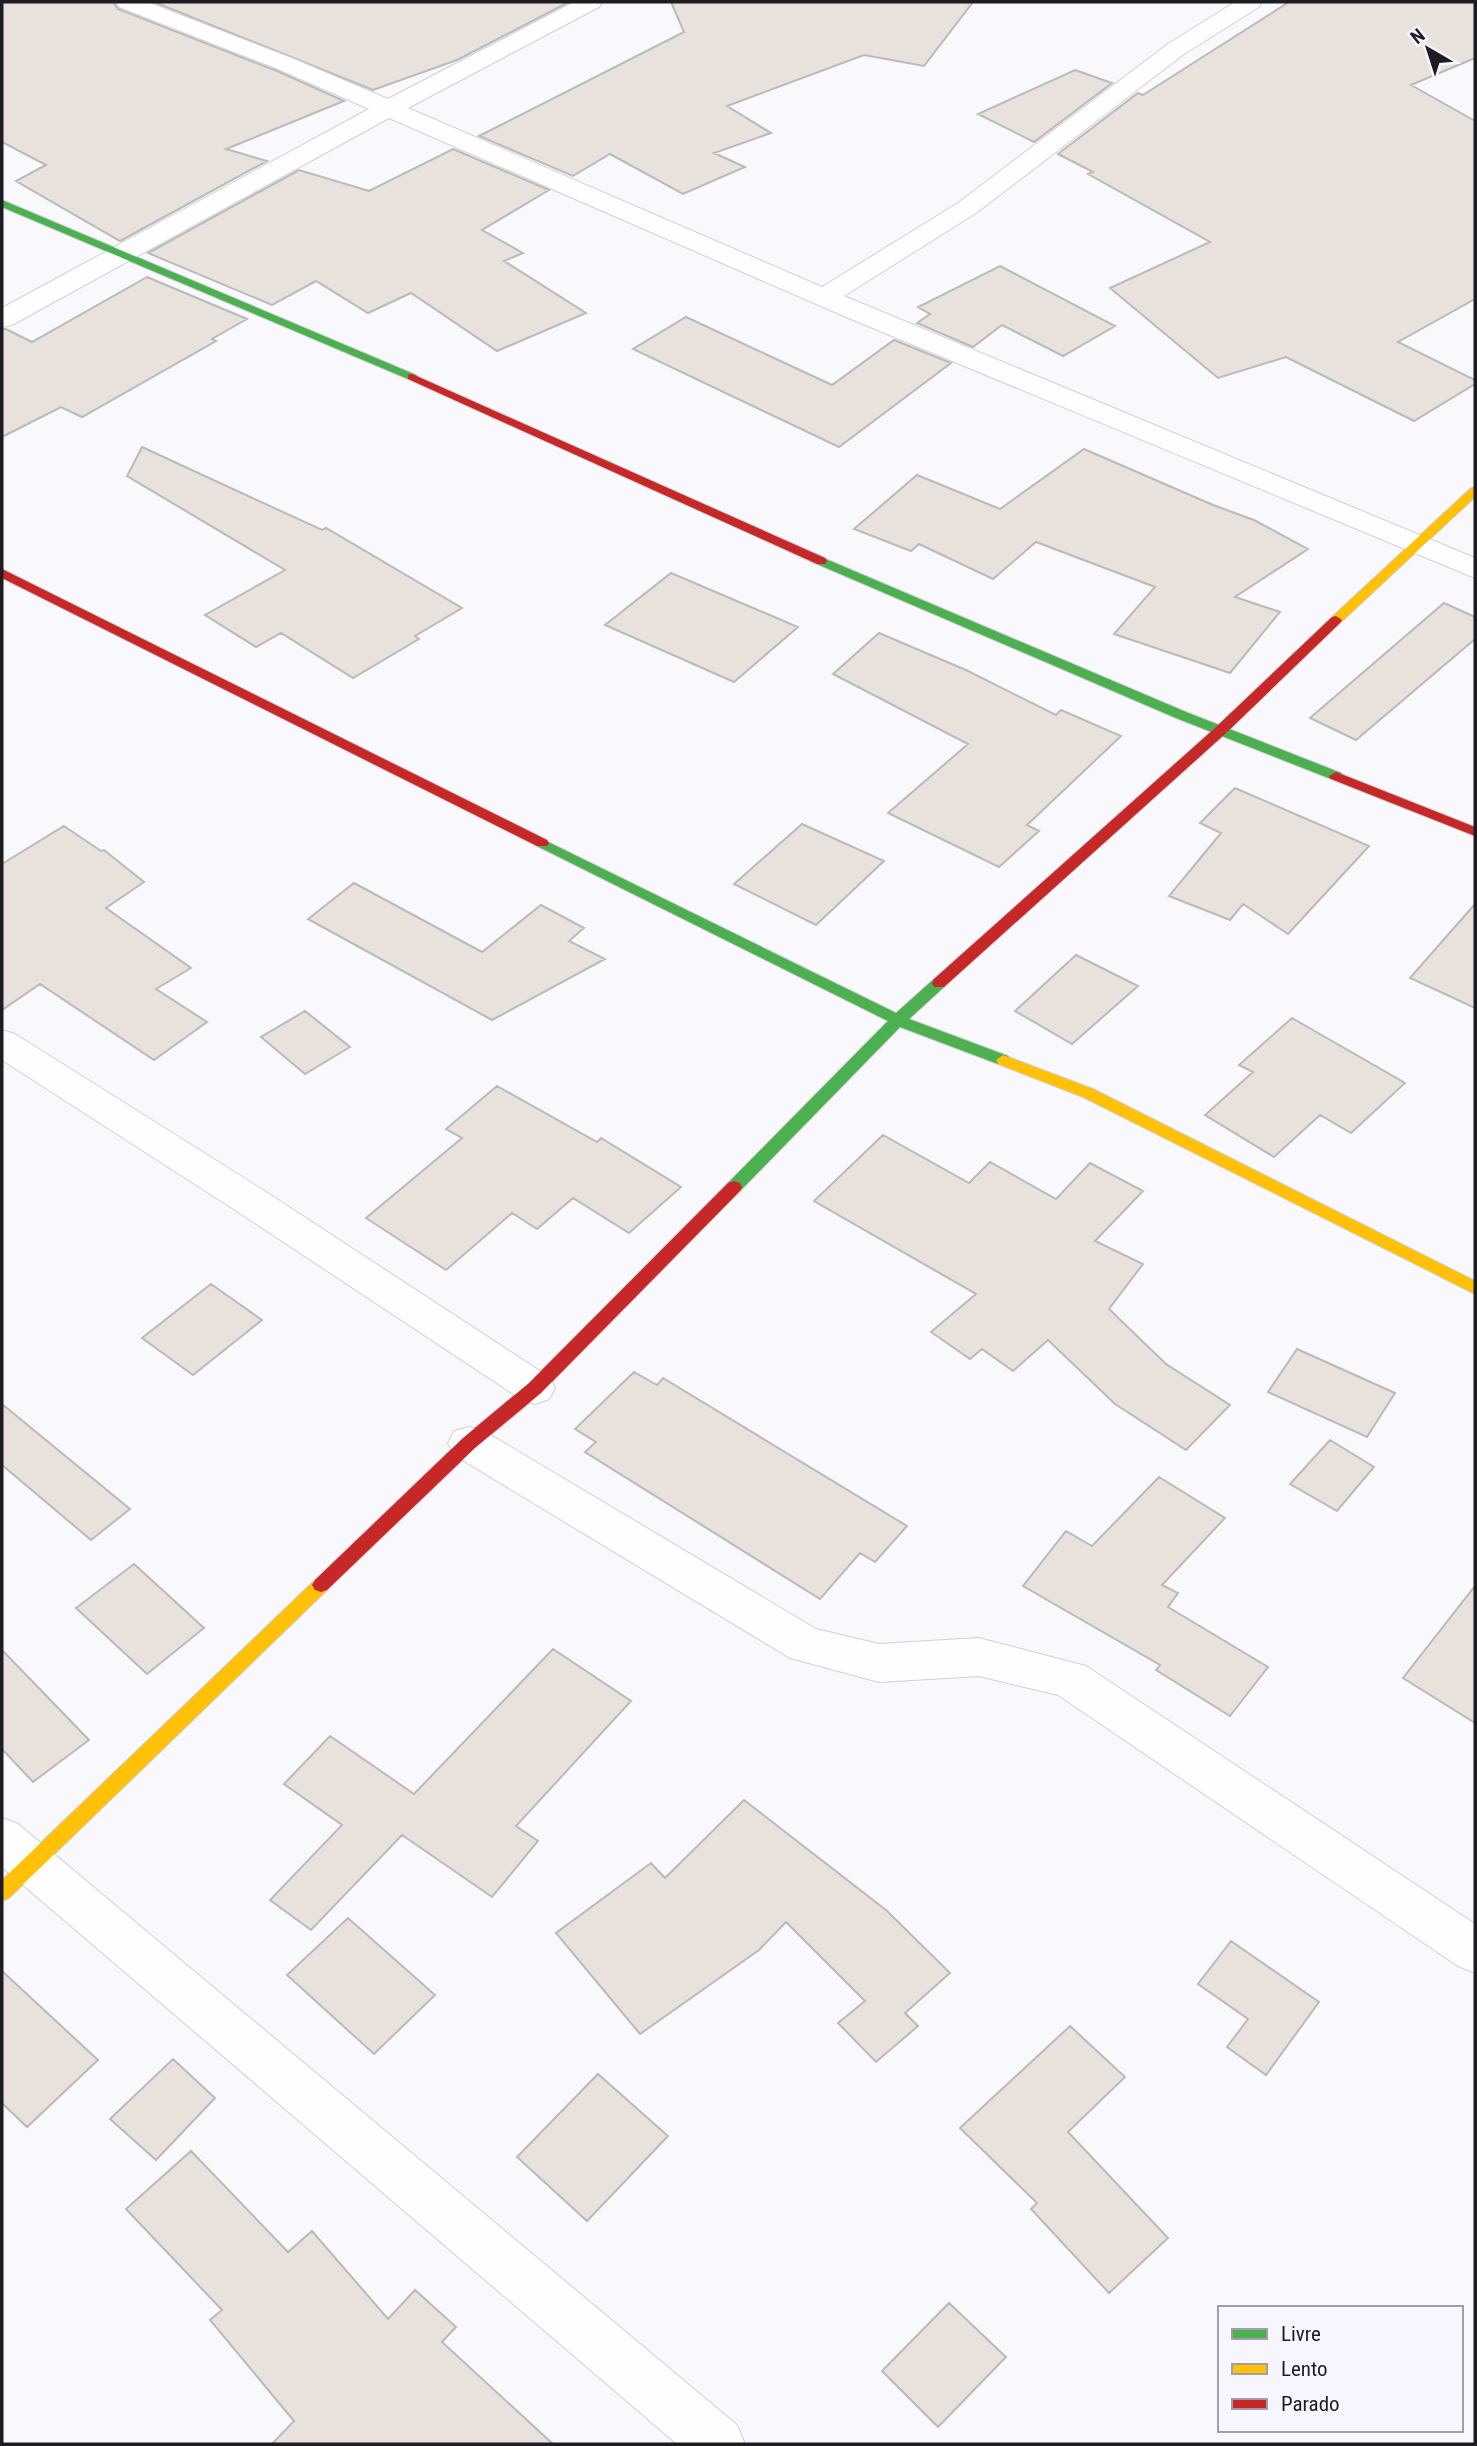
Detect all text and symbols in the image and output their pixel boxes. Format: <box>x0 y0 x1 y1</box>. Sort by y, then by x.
north arrow <box>1393 14 1463 84</box>
text: N <box>1406 24 1429 49</box>
legend <box>1218 2306 1463 2432</box>
text: Livre <box>1281 2322 1321 2346</box>
text: Lento <box>1281 2357 1328 2381</box>
text: Parado <box>1281 2392 1340 2416</box>

